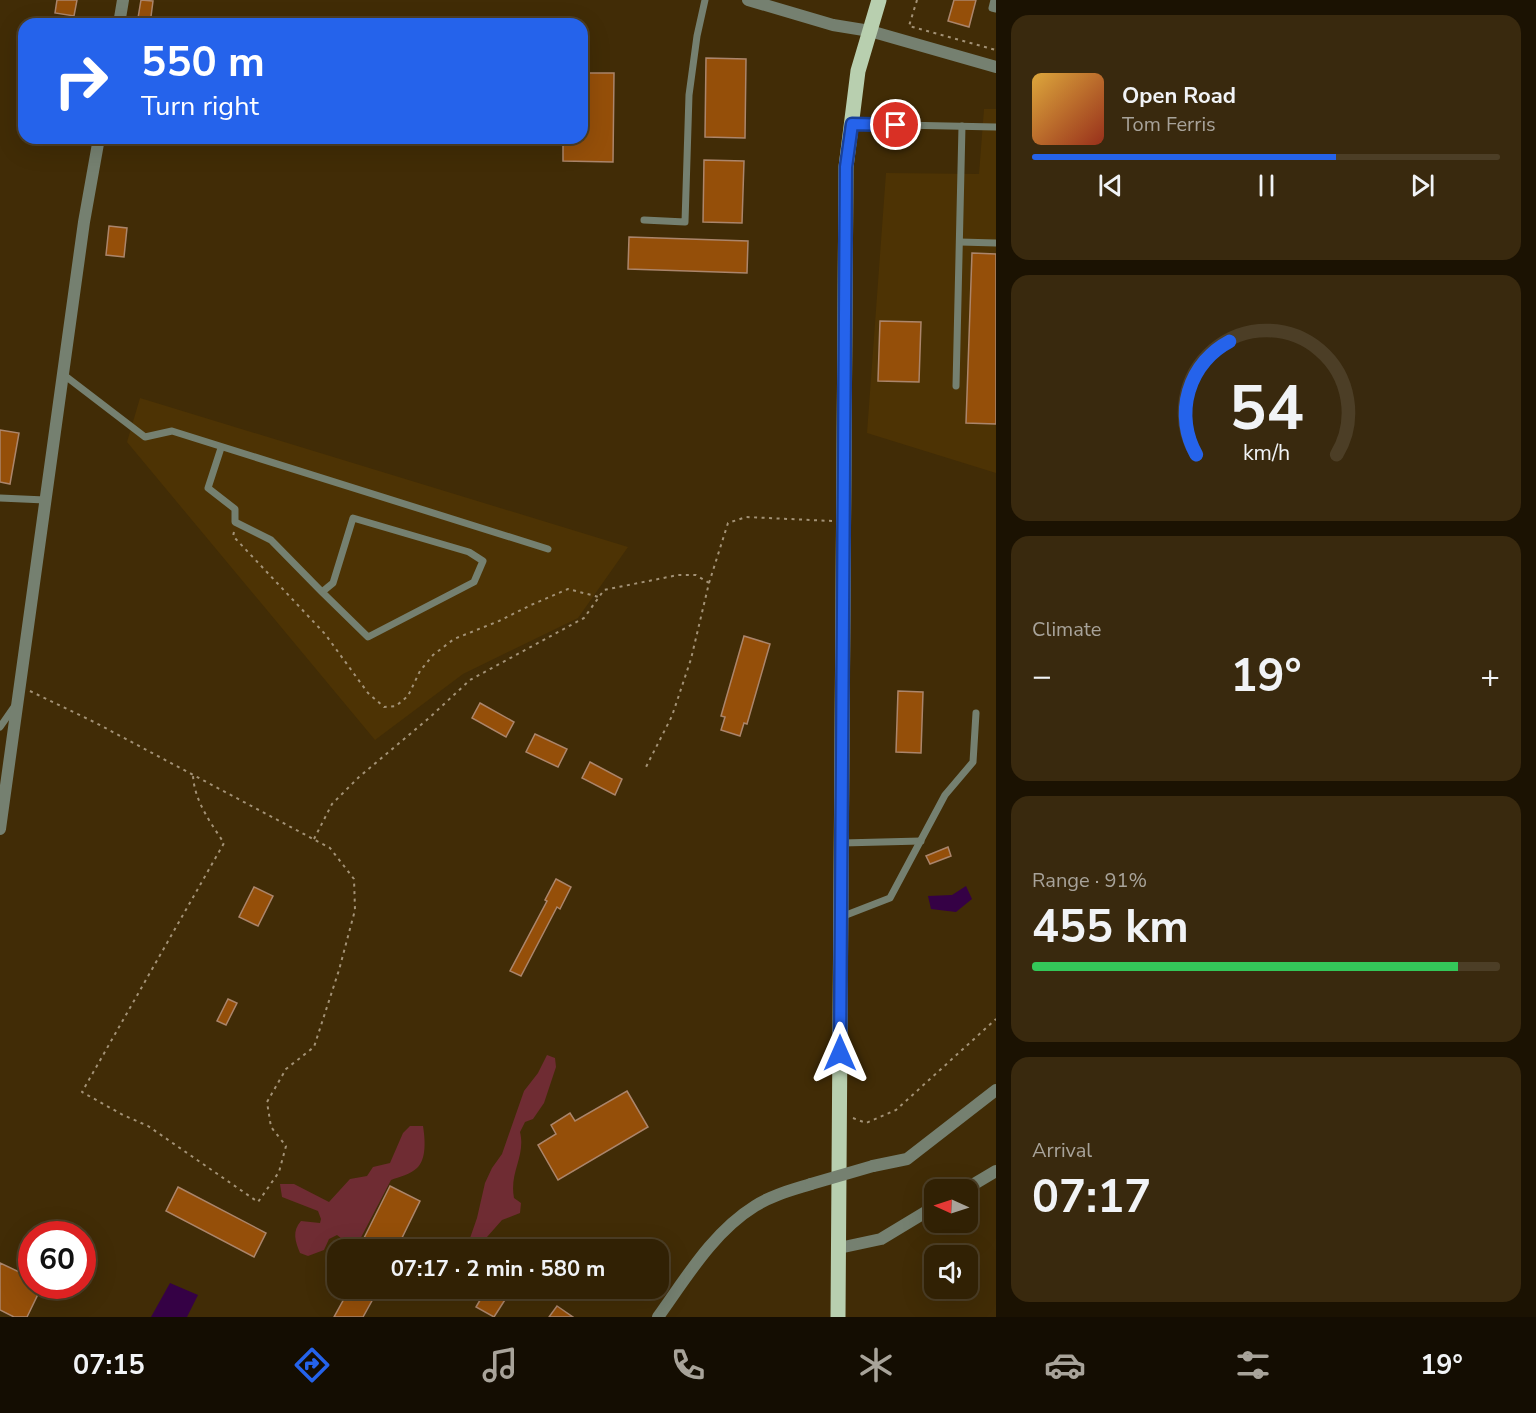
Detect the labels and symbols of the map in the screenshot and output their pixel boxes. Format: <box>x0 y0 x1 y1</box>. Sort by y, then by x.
pin <box>870 99 921 150</box>
position arrow <box>808 1021 872 1085</box>
north arrow <box>924 1179 978 1233</box>
speed limit sign: 60 <box>18 1221 96 1299</box>

